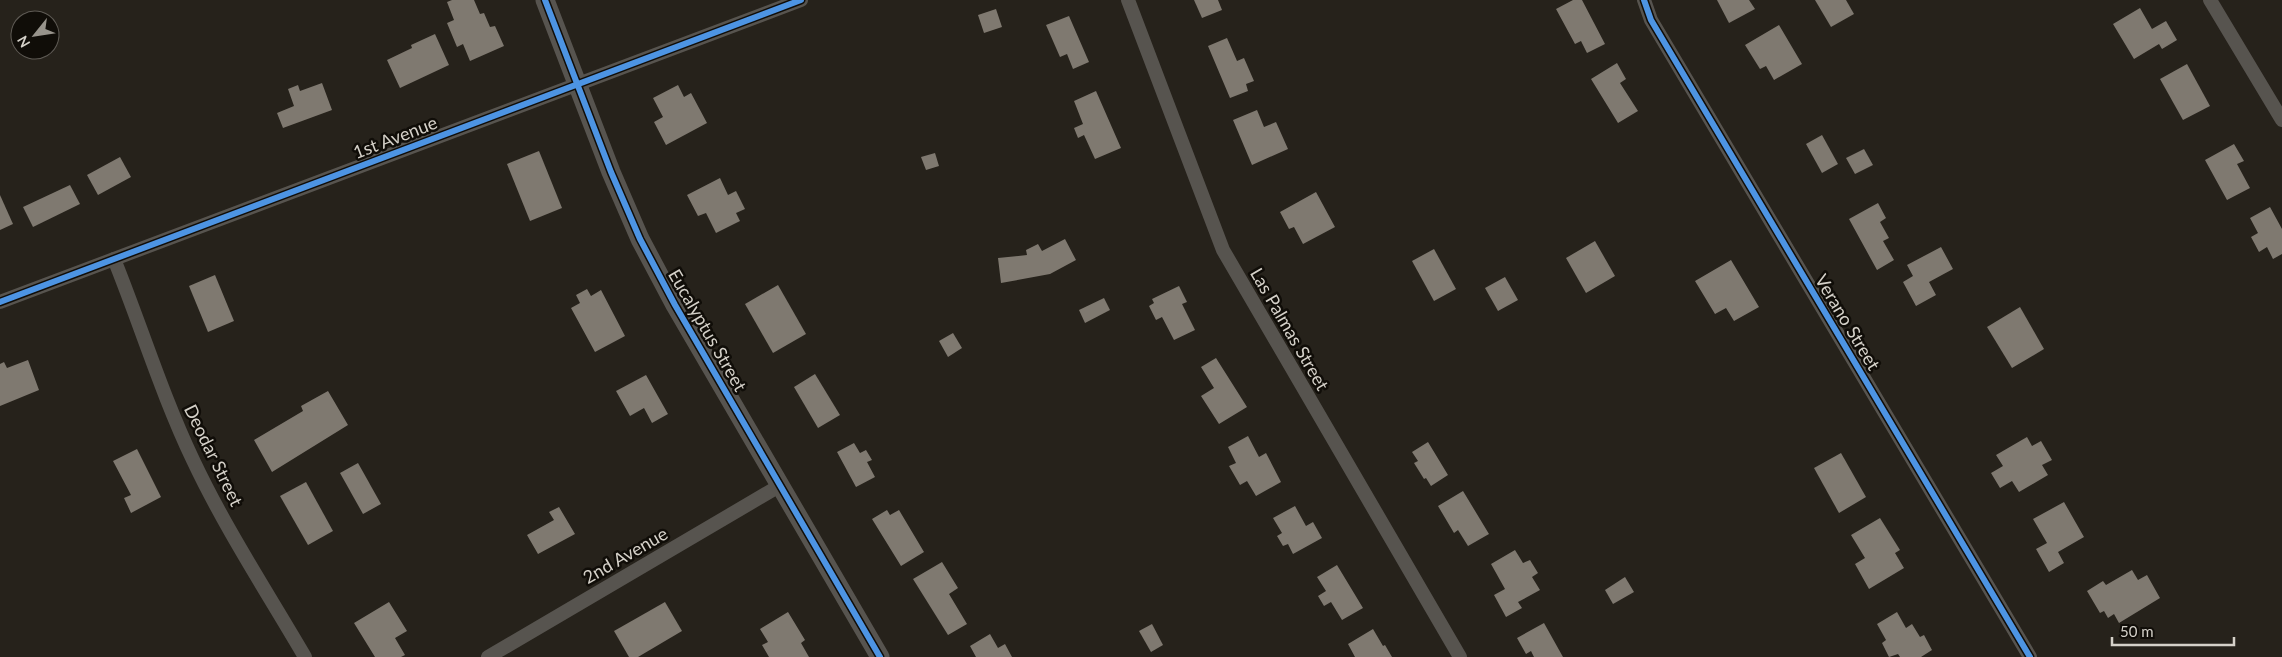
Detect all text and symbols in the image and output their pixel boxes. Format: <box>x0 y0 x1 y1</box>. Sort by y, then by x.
north arrow <box>10 10 60 60</box>
text: N <box>13 33 33 51</box>
street label: 1st Avenue <box>350 111 440 163</box>
street label: Las Palmas Street <box>1246 264 1334 395</box>
street label: Eucalyptus Street <box>664 265 752 395</box>
street label: Verano Street <box>1811 270 1886 374</box>
street label: Deodar Street <box>180 401 248 510</box>
street label: 2nd Avenue <box>579 522 671 588</box>
scale bar <box>2112 614 2234 646</box>
text: 50 m <box>2120 622 2154 640</box>

